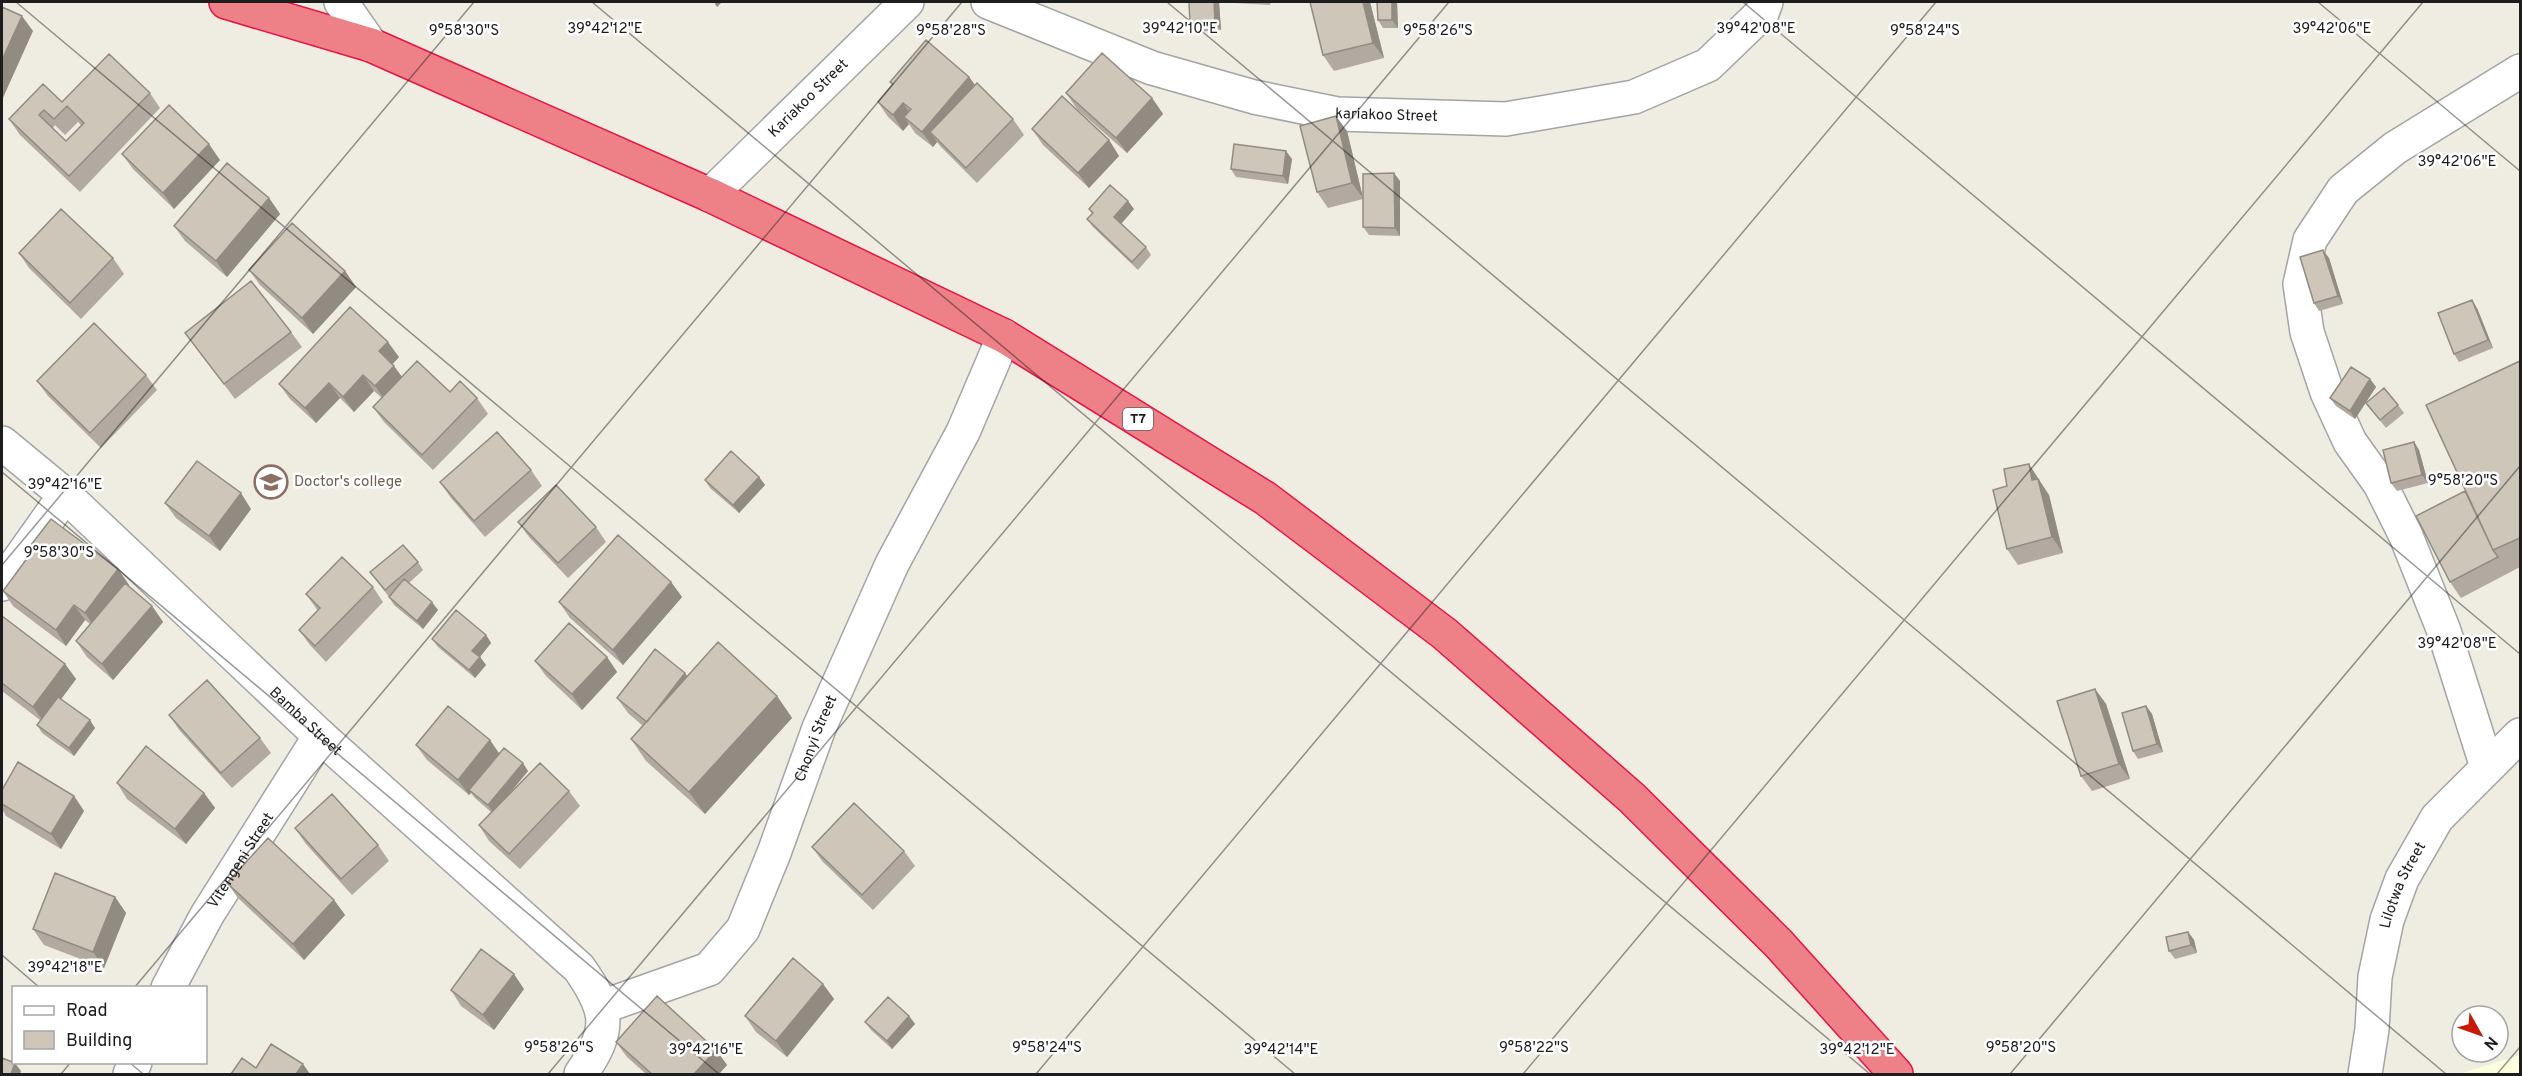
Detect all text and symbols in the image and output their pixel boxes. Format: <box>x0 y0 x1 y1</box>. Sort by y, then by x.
text: 39°42'12"E <box>567 20 643 39</box>
text: 39°42'10"E <box>1142 20 1218 39</box>
text: 39°42'08"E <box>1716 20 1796 39</box>
text: 39°42'06"E <box>2292 20 2372 39</box>
text: 9°58'30"S <box>429 22 499 41</box>
text: 9°58'28"S <box>916 22 986 41</box>
text: 9°58'26"S <box>1403 22 1473 41</box>
text: 9°58'24"S <box>1890 22 1960 41</box>
street label: Kariakoo Street <box>765 55 853 142</box>
street label: kariakoo Street <box>1335 104 1438 126</box>
text: 39°42'06"E <box>2417 153 2497 172</box>
road number: T7 <box>1123 408 1153 430</box>
school or university icon: Doctor's college <box>253 464 289 500</box>
text: 9°58'20"S <box>2428 472 2498 491</box>
place label: Doctor's college <box>294 473 402 492</box>
text: 39°42'16"E <box>27 476 103 495</box>
text: 9°58'30"S <box>24 544 94 563</box>
text: 39°42'08"E <box>2417 635 2497 654</box>
street label: Bamba Street <box>265 683 345 760</box>
street label: Chonyi Street <box>791 692 842 785</box>
street label: Vitengeni Street <box>204 809 279 912</box>
street label: Lilotwa Street <box>2376 839 2431 930</box>
text: 39°42'18"E <box>27 959 103 978</box>
legend <box>12 986 207 1064</box>
text: Road <box>66 1000 108 1023</box>
north arrow <box>2450 1004 2510 1064</box>
text: Building <box>66 1030 132 1053</box>
text: N <box>2479 1032 2501 1053</box>
text: 9°58'26"S <box>524 1039 594 1058</box>
text: 9°58'24"S <box>1012 1039 1082 1058</box>
text: 9°58'22"S <box>1499 1039 1569 1058</box>
text: 9°58'20"S <box>1986 1039 2056 1058</box>
text: 39°42'16"E <box>668 1041 744 1060</box>
text: 39°42'14"E <box>1243 1041 1319 1060</box>
text: 39°42'12"E <box>1819 1041 1895 1060</box>

